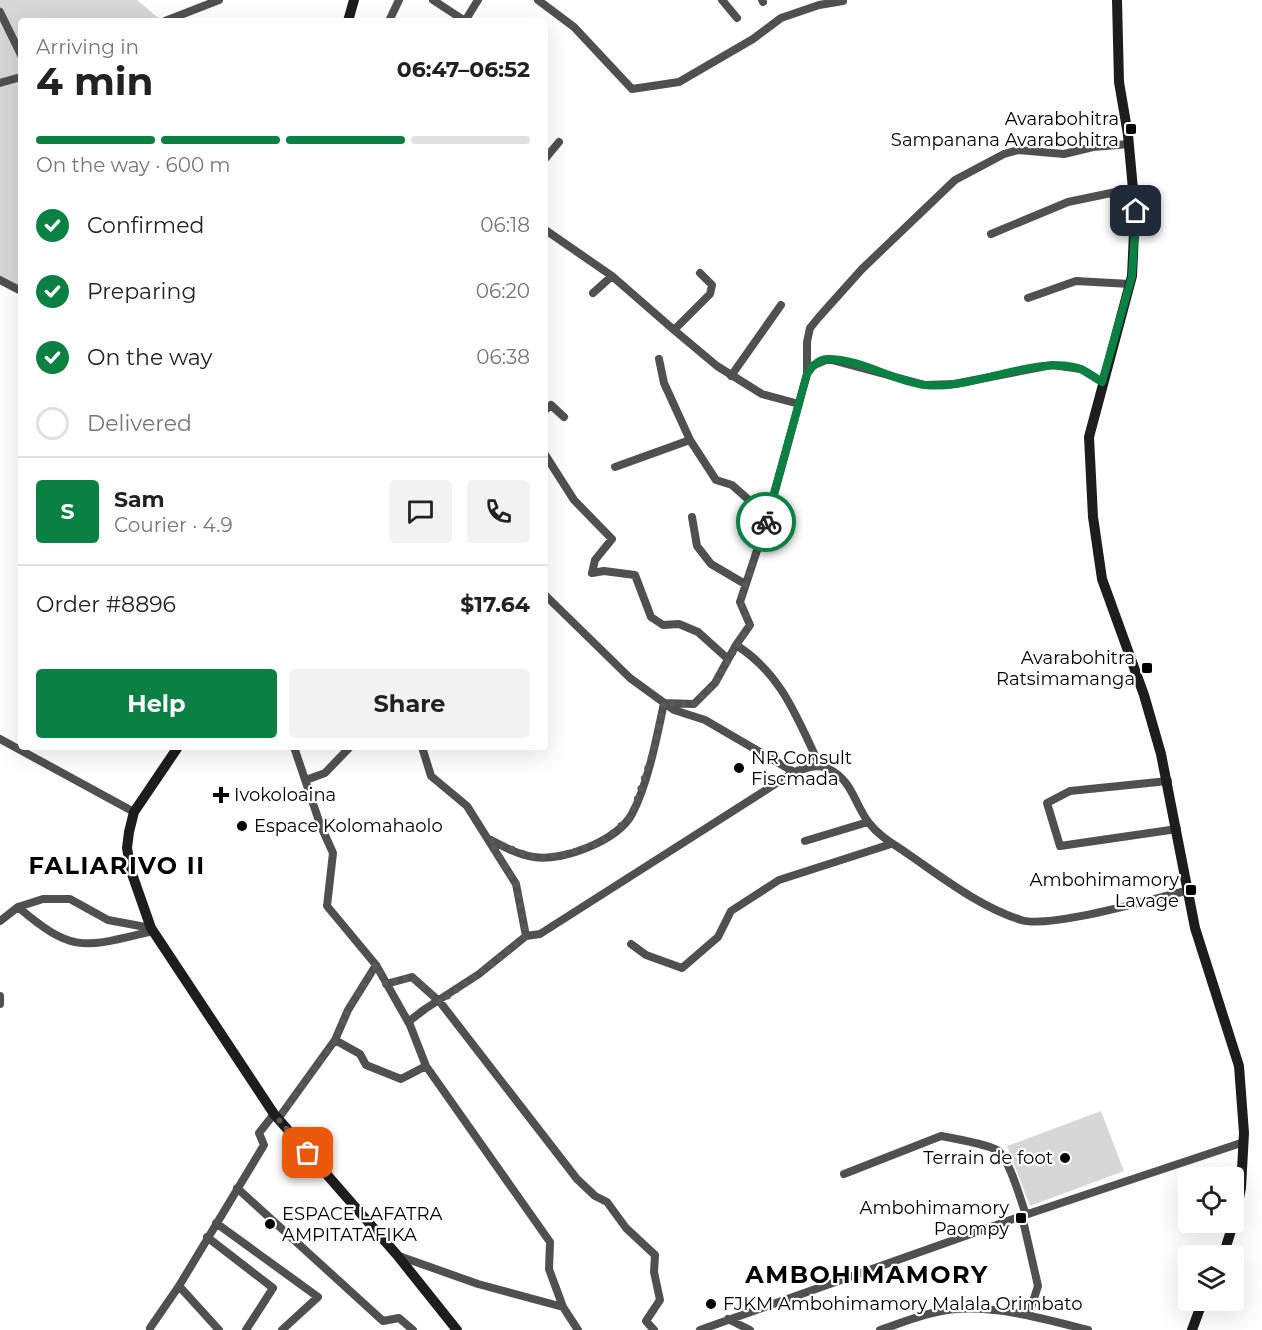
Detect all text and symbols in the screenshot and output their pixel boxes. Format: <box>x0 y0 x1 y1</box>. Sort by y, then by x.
text: Arriving in <box>36 35 139 59</box>
text: 06:47–06:52 <box>397 56 530 83</box>
text: 4 min <box>36 57 154 105</box>
place label: Avarabohitra Sampanana Avarabohitra <box>891 108 1119 151</box>
marker: Avarabohitra Sampanana Avarabohitra <box>1124 122 1138 136</box>
text: On the way · 600 m <box>36 153 231 177</box>
pin <box>1110 185 1161 236</box>
icon: home <box>1119 194 1152 227</box>
icon: check <box>36 209 69 242</box>
text: Confirmed <box>87 212 204 239</box>
text: 06:18 <box>480 213 530 237</box>
icon: check <box>36 275 69 308</box>
text: Preparing <box>87 278 196 305</box>
text: 06:20 <box>476 279 530 303</box>
icon: check <box>36 341 69 374</box>
text: On the way <box>87 344 212 371</box>
text: 06:38 <box>476 345 530 369</box>
text: Delivered <box>87 410 192 437</box>
button: chat <box>389 480 452 543</box>
button: phone <box>467 480 530 543</box>
text: Sam <box>114 486 165 513</box>
courier <box>736 492 796 552</box>
text: S <box>60 498 75 525</box>
icon: bike <box>750 506 783 539</box>
text: Courier · 4.9 <box>114 513 233 537</box>
text: Order #8896 <box>36 591 176 618</box>
text: $17.64 <box>460 591 530 618</box>
place label: Avarabohitra Ratsimamanga <box>996 647 1135 690</box>
marker: Avarabohitra Ratsimamanga <box>1140 661 1154 675</box>
button: Help <box>36 669 277 738</box>
button: Share <box>289 669 530 738</box>
place label: NR Consult Fiscmada <box>751 747 852 790</box>
marker: NR Consult Fiscmada <box>732 761 746 775</box>
place label: Ivokoloaina <box>234 784 336 806</box>
marker: Ivokoloaina <box>212 786 230 804</box>
place label: Espace Kolomahaolo <box>254 815 443 837</box>
marker: Espace Kolomahaolo <box>235 819 249 833</box>
district label: FALIARIVO II <box>28 851 206 880</box>
place label: Ambohimamory Lavage <box>1030 869 1179 912</box>
marker: Ambohimamory Lavage <box>1184 883 1198 897</box>
pin <box>282 1127 333 1178</box>
icon: bag <box>291 1136 324 1169</box>
place label: Terrain de foot <box>923 1147 1053 1169</box>
marker: Terrain de foot <box>1058 1151 1072 1165</box>
map controls <box>1178 1167 1244 1311</box>
button: locate <box>1178 1167 1244 1233</box>
place label: Ambohimamory Paompy <box>860 1197 1009 1240</box>
place label: ESPACE LAFATRA AMPITATAFIKA <box>282 1203 442 1246</box>
marker: Ambohimamory Paompy <box>1014 1211 1028 1225</box>
marker: ESPACE LAFATRA AMPITATAFIKA <box>263 1217 277 1231</box>
button: layers <box>1178 1245 1244 1311</box>
district label: AMBOHIMAMORY <box>744 1260 989 1289</box>
place label: FJKM Ambohimamory Malala Orimbato <box>723 1293 1083 1315</box>
marker: FJKM Ambohimamory Malala Orimbato <box>704 1297 718 1311</box>

